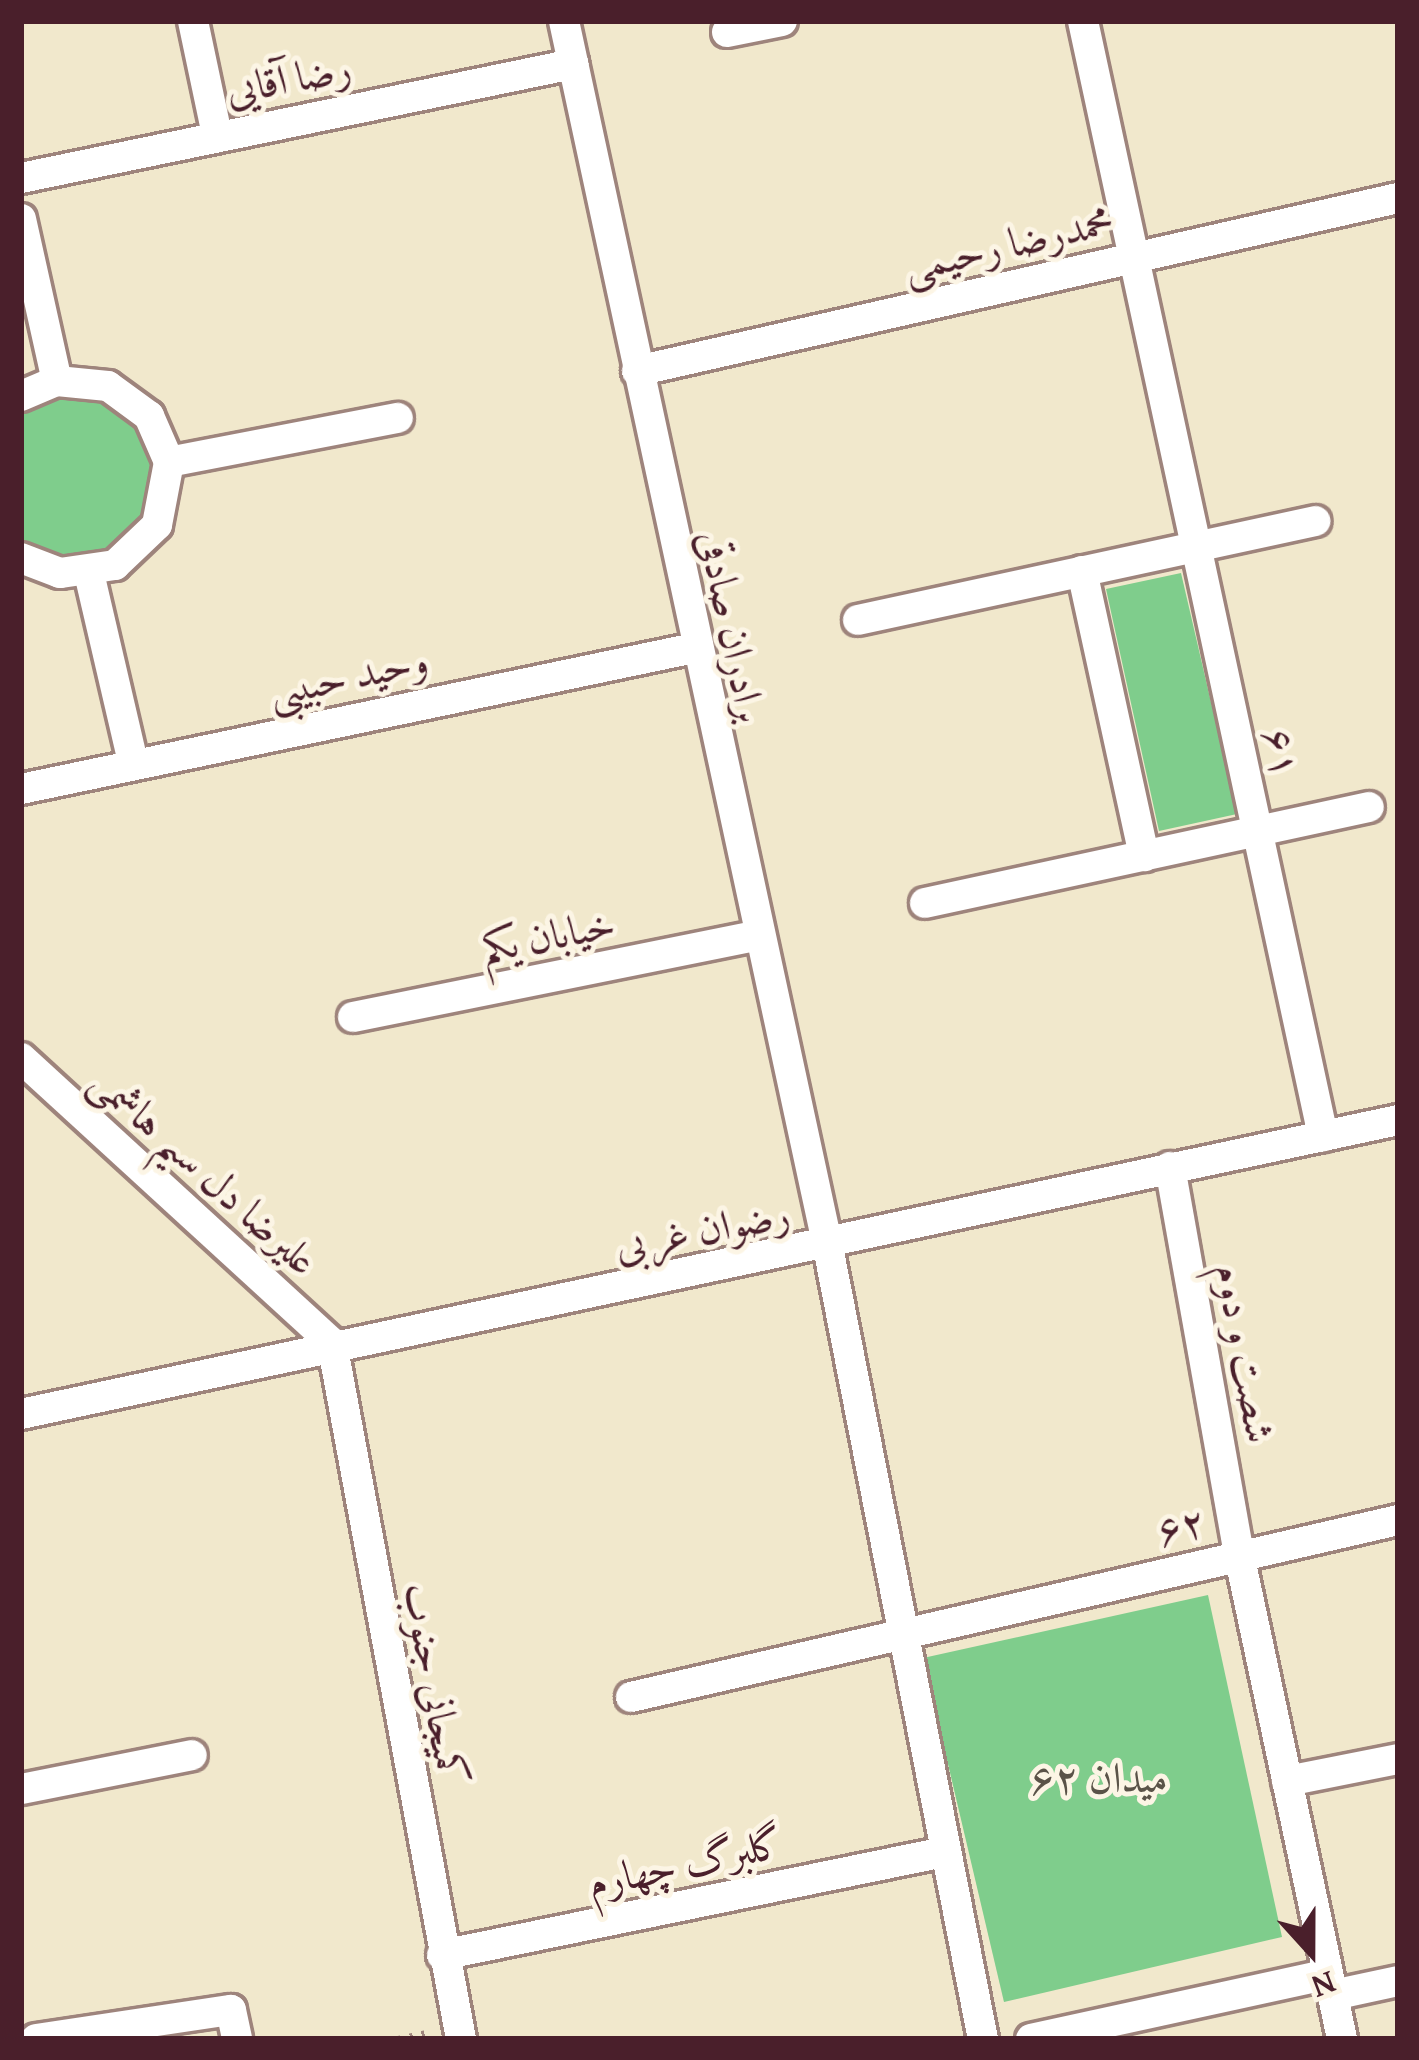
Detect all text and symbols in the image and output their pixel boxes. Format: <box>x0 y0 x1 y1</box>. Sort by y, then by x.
street label: رضا آقایی <box>221 41 355 115</box>
street label: محمدرضا رحیمی <box>898 194 1118 292</box>
street label: برادران صادقی <box>688 525 778 727</box>
street label: وحید حبیبی <box>263 633 433 717</box>
street label: ۶۱ <box>1253 723 1313 781</box>
street label: خیابان یکم <box>477 897 619 973</box>
street label: علیرضا دل سیم هاشمی <box>81 1055 329 1285</box>
street label: رضوان غربی <box>610 1187 794 1271</box>
street label: شصت و دوم <box>1205 1259 1287 1447</box>
street label: ۶۲ <box>1151 1495 1211 1555</box>
street label: کمیجانی جنوب <box>393 1579 479 1789</box>
park label: میدان ۶۲ <box>1030 1752 1168 1802</box>
street label: گلبرگ چهارم <box>583 1817 787 1907</box>
north arrow <box>1251 1892 1371 2012</box>
text: N <box>1305 1959 1343 2012</box>

